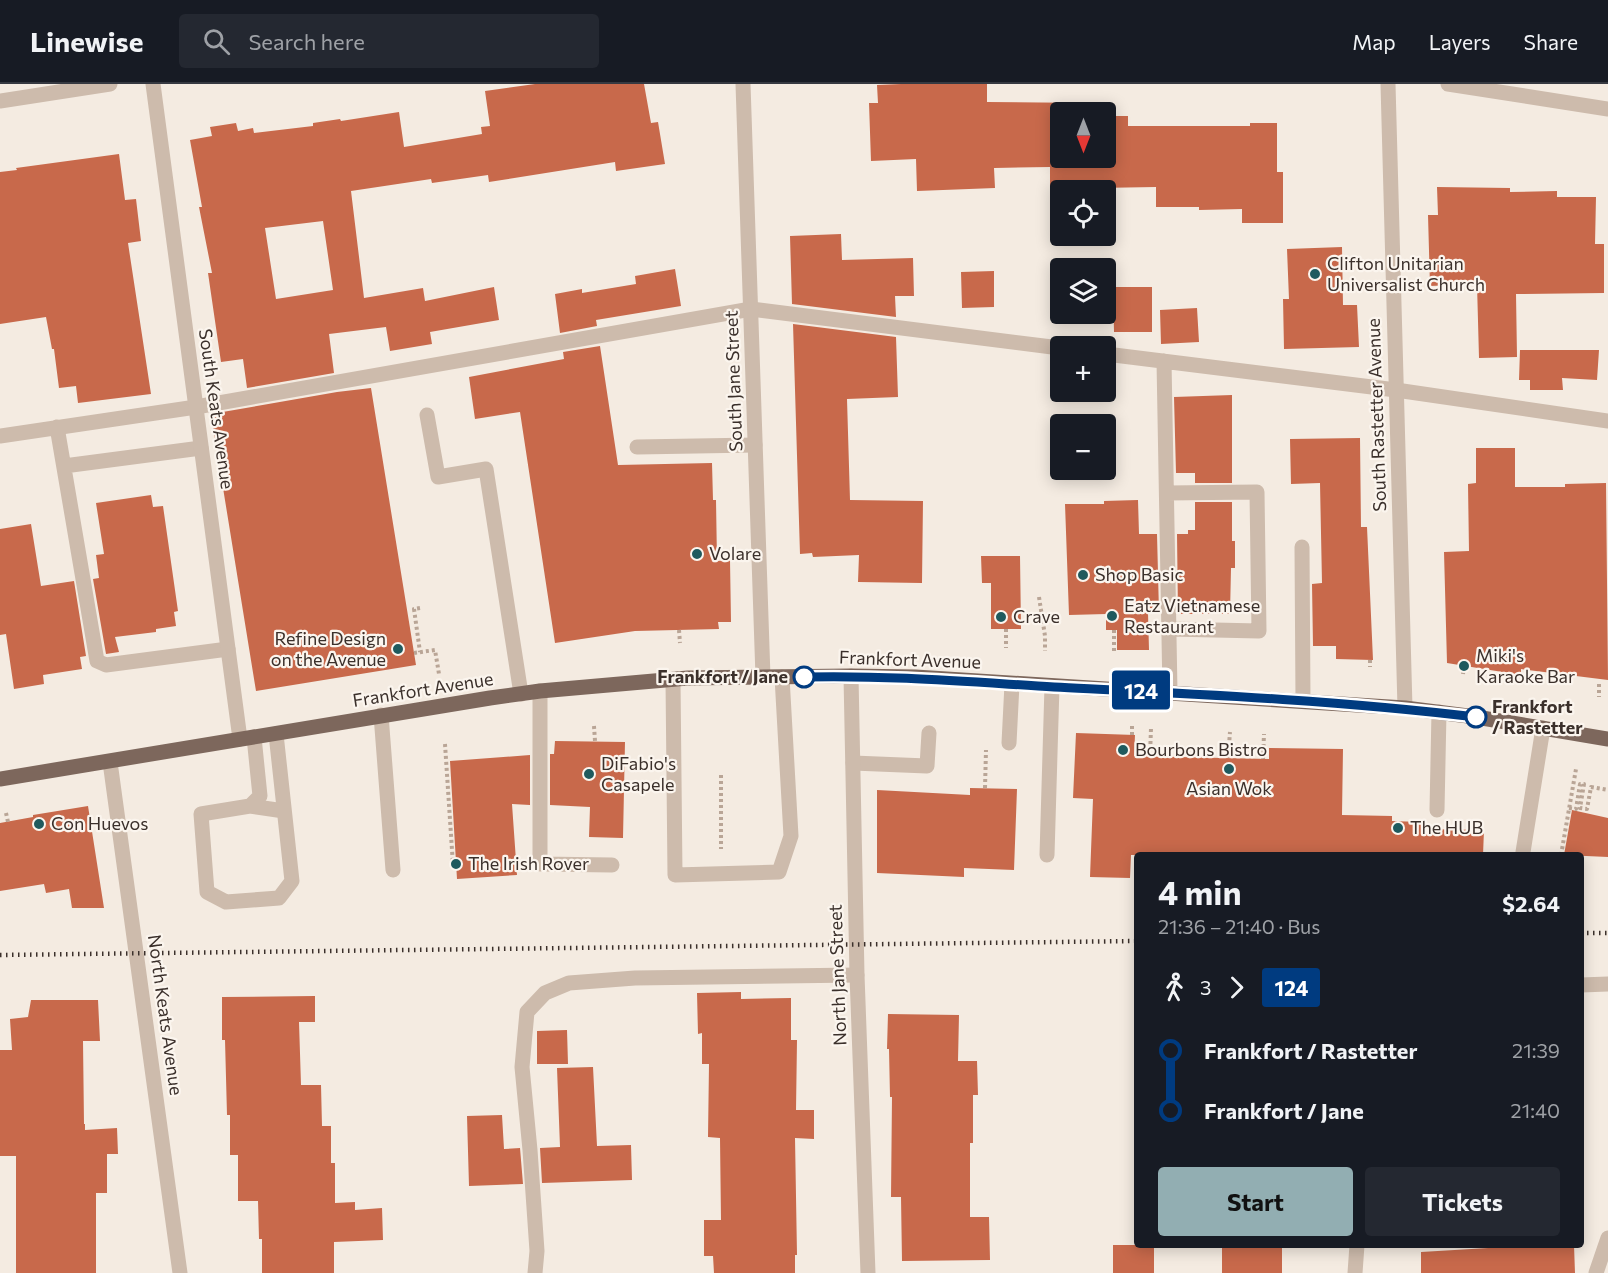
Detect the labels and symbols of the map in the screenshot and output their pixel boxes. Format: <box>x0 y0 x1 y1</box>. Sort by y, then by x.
north arrow <box>1050 102 1116 168</box>
place label: Clifton Unitarian Universalist Church <box>1327 252 1485 295</box>
marker: Clifton Unitarian Universalist Church <box>1308 267 1322 281</box>
street label: South Jane Street <box>720 310 746 452</box>
street label: South Rastetter Avenue <box>1362 318 1390 512</box>
street label: South Keats Avenue <box>195 327 239 491</box>
place label: Volare <box>709 542 761 564</box>
marker: Volare <box>690 547 704 561</box>
place label: Shop Basic <box>1095 563 1184 585</box>
marker: Shop Basic <box>1076 568 1090 582</box>
place label: Eatz Vietnamese Restaurant <box>1124 594 1260 637</box>
place label: Crave <box>1013 605 1060 627</box>
marker: Eatz Vietnamese Restaurant <box>1105 609 1119 623</box>
marker: Crave <box>994 610 1008 624</box>
place label: Refine Design on the Avenue <box>271 627 386 670</box>
marker: Refine Design on the Avenue <box>391 642 405 656</box>
place label: Miki's Karaoke Bar <box>1476 644 1575 687</box>
street label: Frankfort Avenue <box>839 646 981 672</box>
marker: Miki's Karaoke Bar <box>1457 659 1471 673</box>
place label: Frankfort / Jane <box>657 665 788 687</box>
marker: Frankfort / Jane <box>793 666 815 688</box>
street label: Frankfort Avenue <box>351 667 495 711</box>
line badge: 124 <box>1106 670 1176 710</box>
place label: Frankfort / Rastetter <box>1492 695 1583 738</box>
marker: Frankfort / Rastetter <box>1465 706 1487 728</box>
place label: Bourbons Bistro <box>1135 738 1267 760</box>
marker: Bourbons Bistro <box>1116 743 1130 757</box>
place label: DiFabio's Casapele <box>601 752 676 795</box>
marker: Asian Wok <box>1222 762 1236 776</box>
marker: DiFabio's Casapele <box>582 767 596 781</box>
place label: Asian Wok <box>1186 777 1272 799</box>
place label: Con Huevos <box>51 812 148 834</box>
place label: The HUB <box>1410 816 1483 838</box>
marker: Con Huevos <box>32 817 46 831</box>
marker: The HUB <box>1391 821 1405 835</box>
place label: The Irish Rover <box>468 852 589 874</box>
marker: The Irish Rover <box>449 857 463 871</box>
street label: North Jane Street <box>824 904 850 1046</box>
street label: North Keats Avenue <box>144 933 188 1097</box>

